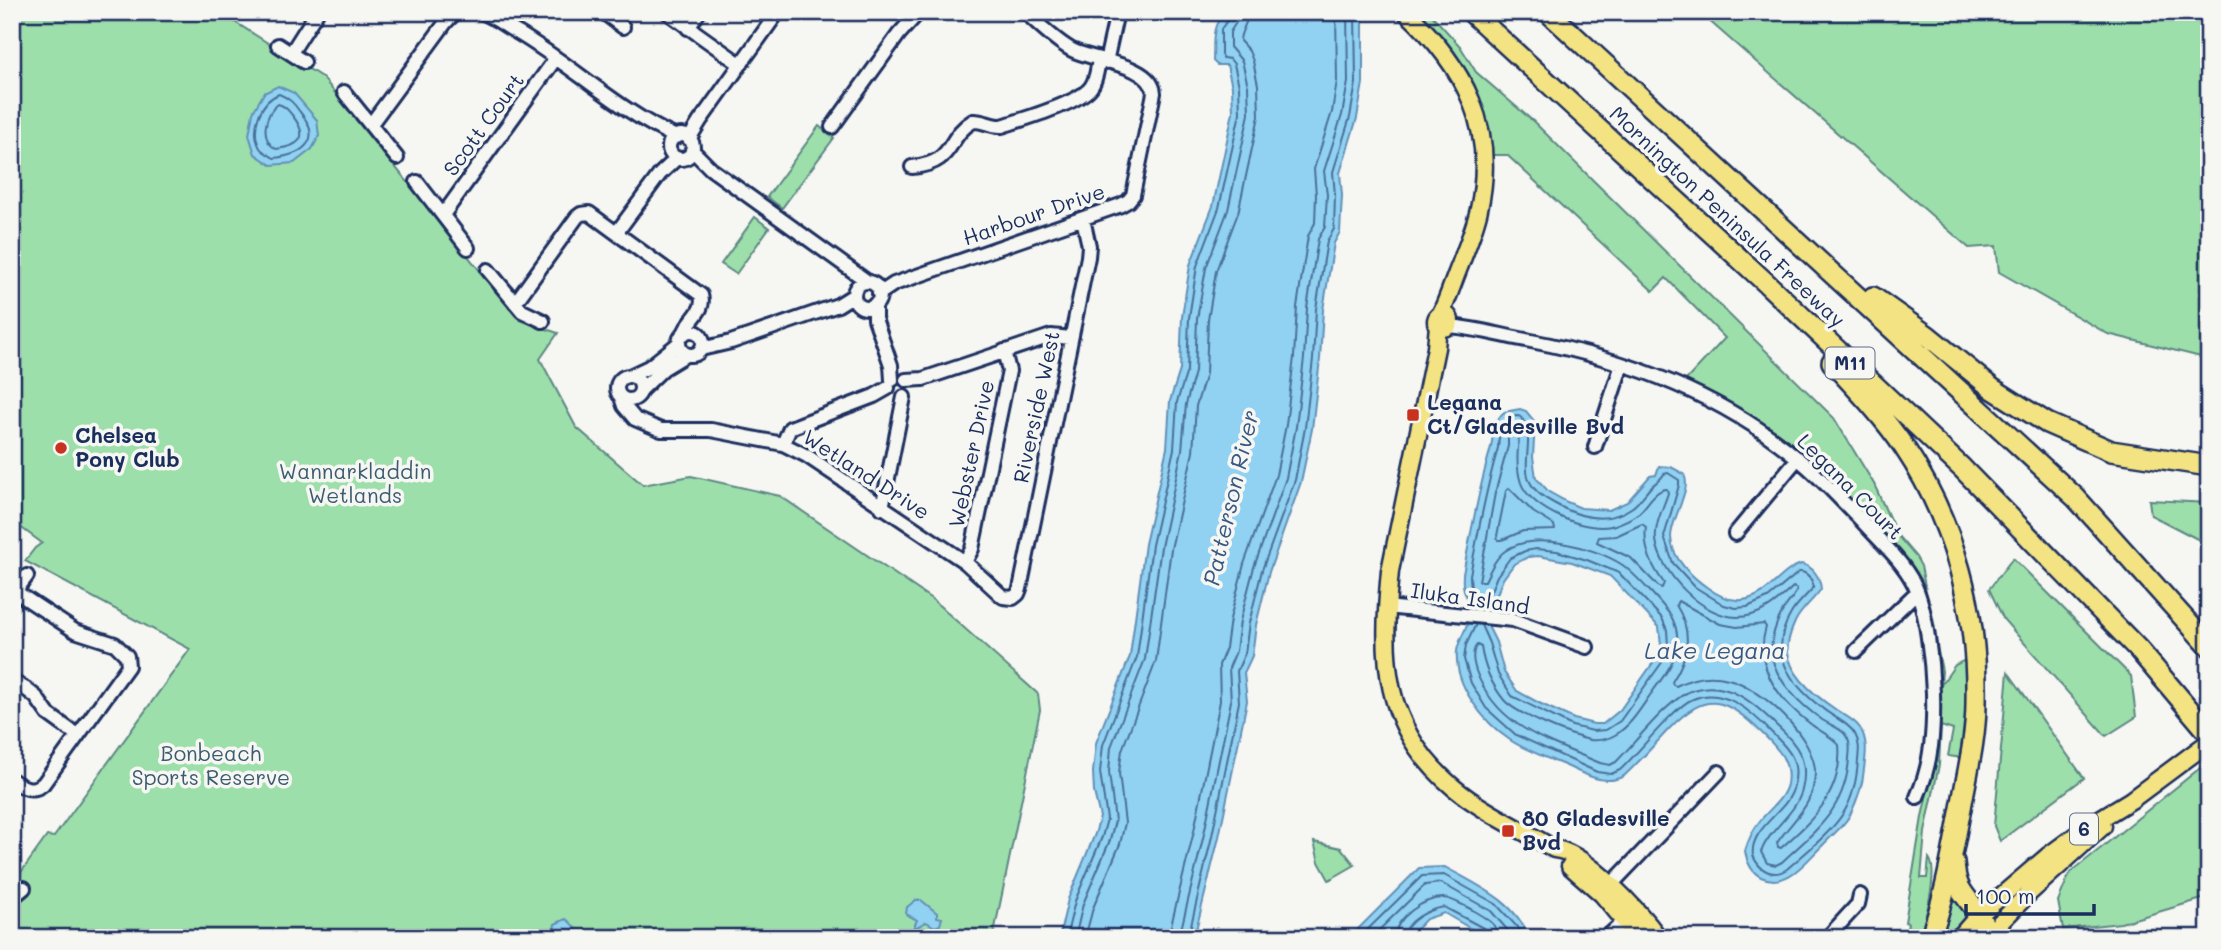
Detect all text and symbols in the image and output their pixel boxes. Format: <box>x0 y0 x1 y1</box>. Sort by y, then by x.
street label: Scott Court <box>436 67 529 181</box>
street label: Mornington Peninsula Freeway <box>1605 99 1852 332</box>
street label: Harbour Drive <box>959 177 1108 251</box>
street label: Riverside West <box>1006 328 1065 485</box>
road number: M11 <box>1826 348 1874 378</box>
street label: Webster Drive <box>942 378 999 530</box>
place label: Legana Ct/Gladesville Bvd <box>1427 388 1624 439</box>
water label: Patterson River <box>1195 407 1265 588</box>
marker: Legana Ct/Gladesville Bvd <box>1405 407 1421 423</box>
place label: Chelsea Pony Club <box>75 421 180 473</box>
street label: Wetland Drive <box>798 423 935 525</box>
street label: Legana Court <box>1792 427 1910 545</box>
marker: Chelsea Pony Club <box>53 440 69 456</box>
park label: Wannarkladdin Wetlands <box>279 457 431 508</box>
street label: Iluka Island <box>1409 576 1531 619</box>
water label: Lake Legana <box>1644 635 1786 665</box>
park label: Bonbeach Sports Reserve <box>132 739 290 790</box>
place label: 80 Gladesville Bvd <box>1522 804 1670 855</box>
road number: 6 <box>2070 814 2098 844</box>
marker: 80 Gladesville Bvd <box>1500 823 1516 839</box>
scale bar <box>1966 873 2093 917</box>
text: 100 m <box>1976 882 2035 909</box>

